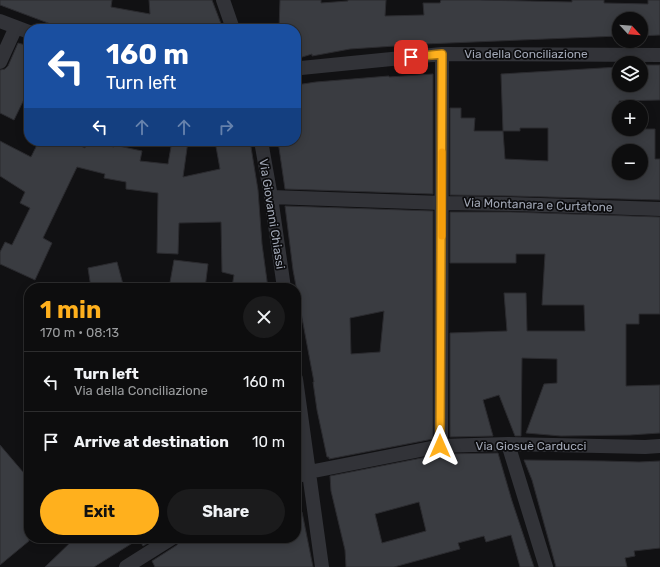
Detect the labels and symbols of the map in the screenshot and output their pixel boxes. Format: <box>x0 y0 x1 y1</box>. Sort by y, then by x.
north arrow <box>612 12 648 48</box>
pin <box>394 40 428 74</box>
street label: Via della Conciliazione <box>464 47 588 61</box>
street label: Via Giovanni Chiassi <box>256 158 288 270</box>
street label: Via Montanara e Curtatone <box>463 195 613 215</box>
position arrow <box>419 425 461 467</box>
street label: Via Giosuè Carducci <box>476 439 587 453</box>

